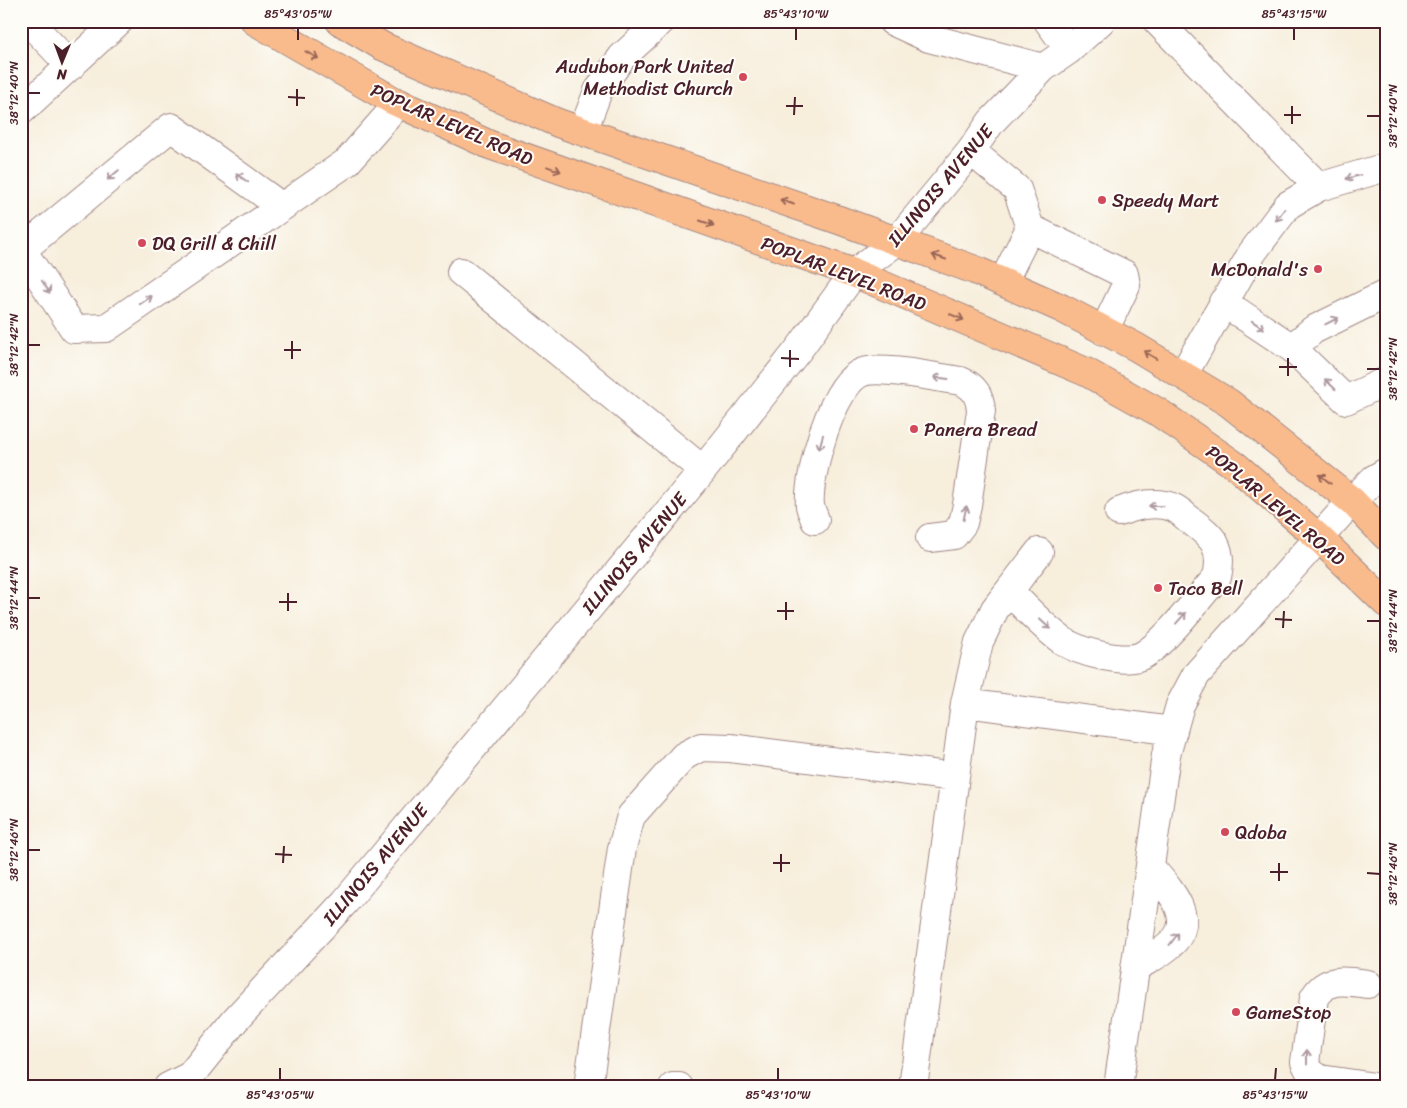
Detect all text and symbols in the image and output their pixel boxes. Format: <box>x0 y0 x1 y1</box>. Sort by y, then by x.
text: 85°43'05"W <box>264 3 332 25</box>
text: 85°43'10"W <box>763 3 829 25</box>
text: 85°43'15"W <box>1262 3 1327 25</box>
north arrow <box>38 38 88 88</box>
one-way arrow <box>305 50 320 60</box>
place label: Audubon Park United Methodist Church <box>555 50 734 105</box>
text: 38°12'40"N <box>3 60 25 125</box>
text: N <box>56 62 68 87</box>
marker: Audubon Park United Methodist Church <box>737 71 749 83</box>
street label: POPLAR LEVEL ROAD <box>365 74 539 175</box>
text: 38°12'40"N <box>1382 83 1404 148</box>
street label: ILLINOIS AVENUE <box>878 116 1003 255</box>
one-way arrow <box>546 164 562 174</box>
one-way arrow <box>107 169 120 180</box>
one-way arrow <box>235 173 249 183</box>
one-way arrow <box>1345 173 1361 183</box>
place label: Speedy Mart <box>1112 184 1219 217</box>
marker: Speedy Mart <box>1096 194 1108 206</box>
one-way arrow <box>779 196 795 206</box>
one-way arrow <box>1275 208 1285 222</box>
one-way arrow <box>699 219 714 228</box>
place label: DQ Grill & Chill <box>152 227 277 260</box>
street label: POPLAR LEVEL ROAD <box>756 227 932 320</box>
marker: DQ Grill & Chill <box>136 237 148 249</box>
one-way arrow <box>932 252 947 261</box>
place label: McDonald's <box>1211 253 1308 286</box>
marker: McDonald's <box>1312 263 1324 275</box>
one-way arrow <box>42 280 52 294</box>
one-way arrow <box>139 295 153 305</box>
text: 38°12'42"N <box>3 313 25 377</box>
one-way arrow <box>949 313 964 322</box>
one-way arrow <box>1324 316 1339 325</box>
one-way arrow <box>1250 320 1264 330</box>
text: 38°12'42"N <box>1382 337 1404 401</box>
one-way arrow <box>1143 350 1157 360</box>
one-way arrow <box>933 373 949 383</box>
one-way arrow <box>1323 378 1336 390</box>
place label: Panera Bread <box>924 413 1038 446</box>
marker: Panera Bread <box>908 423 920 435</box>
one-way arrow <box>815 433 825 449</box>
street label: POPLAR LEVEL ROAD <box>1198 436 1354 575</box>
one-way arrow <box>1319 474 1332 485</box>
street label: ILLINOIS AVENUE <box>572 484 697 623</box>
one-way arrow <box>1149 501 1165 510</box>
one-way arrow <box>961 506 970 522</box>
text: 38°12'44"N <box>3 565 25 630</box>
place label: Taco Bell <box>1168 572 1243 605</box>
marker: Taco Bell <box>1152 582 1164 594</box>
text: 38°12'44"N <box>1382 588 1404 653</box>
one-way arrow <box>1175 611 1187 624</box>
one-way arrow <box>1038 618 1051 630</box>
street label: ILLINOIS AVENUE <box>313 795 438 934</box>
place label: Qdoba <box>1235 816 1287 849</box>
text: 38°12'46"N <box>3 818 25 882</box>
marker: Qdoba <box>1219 826 1231 838</box>
text: 38°12'46"N <box>1382 842 1404 906</box>
one-way arrow <box>1168 933 1179 946</box>
place label: GameStop <box>1246 996 1331 1029</box>
marker: GameStop <box>1230 1006 1242 1018</box>
one-way arrow <box>1302 1050 1312 1066</box>
text: 85°43'05"W <box>246 1084 314 1106</box>
text: 85°43'10"W <box>745 1084 811 1106</box>
text: 85°43'15"W <box>1243 1084 1308 1106</box>

